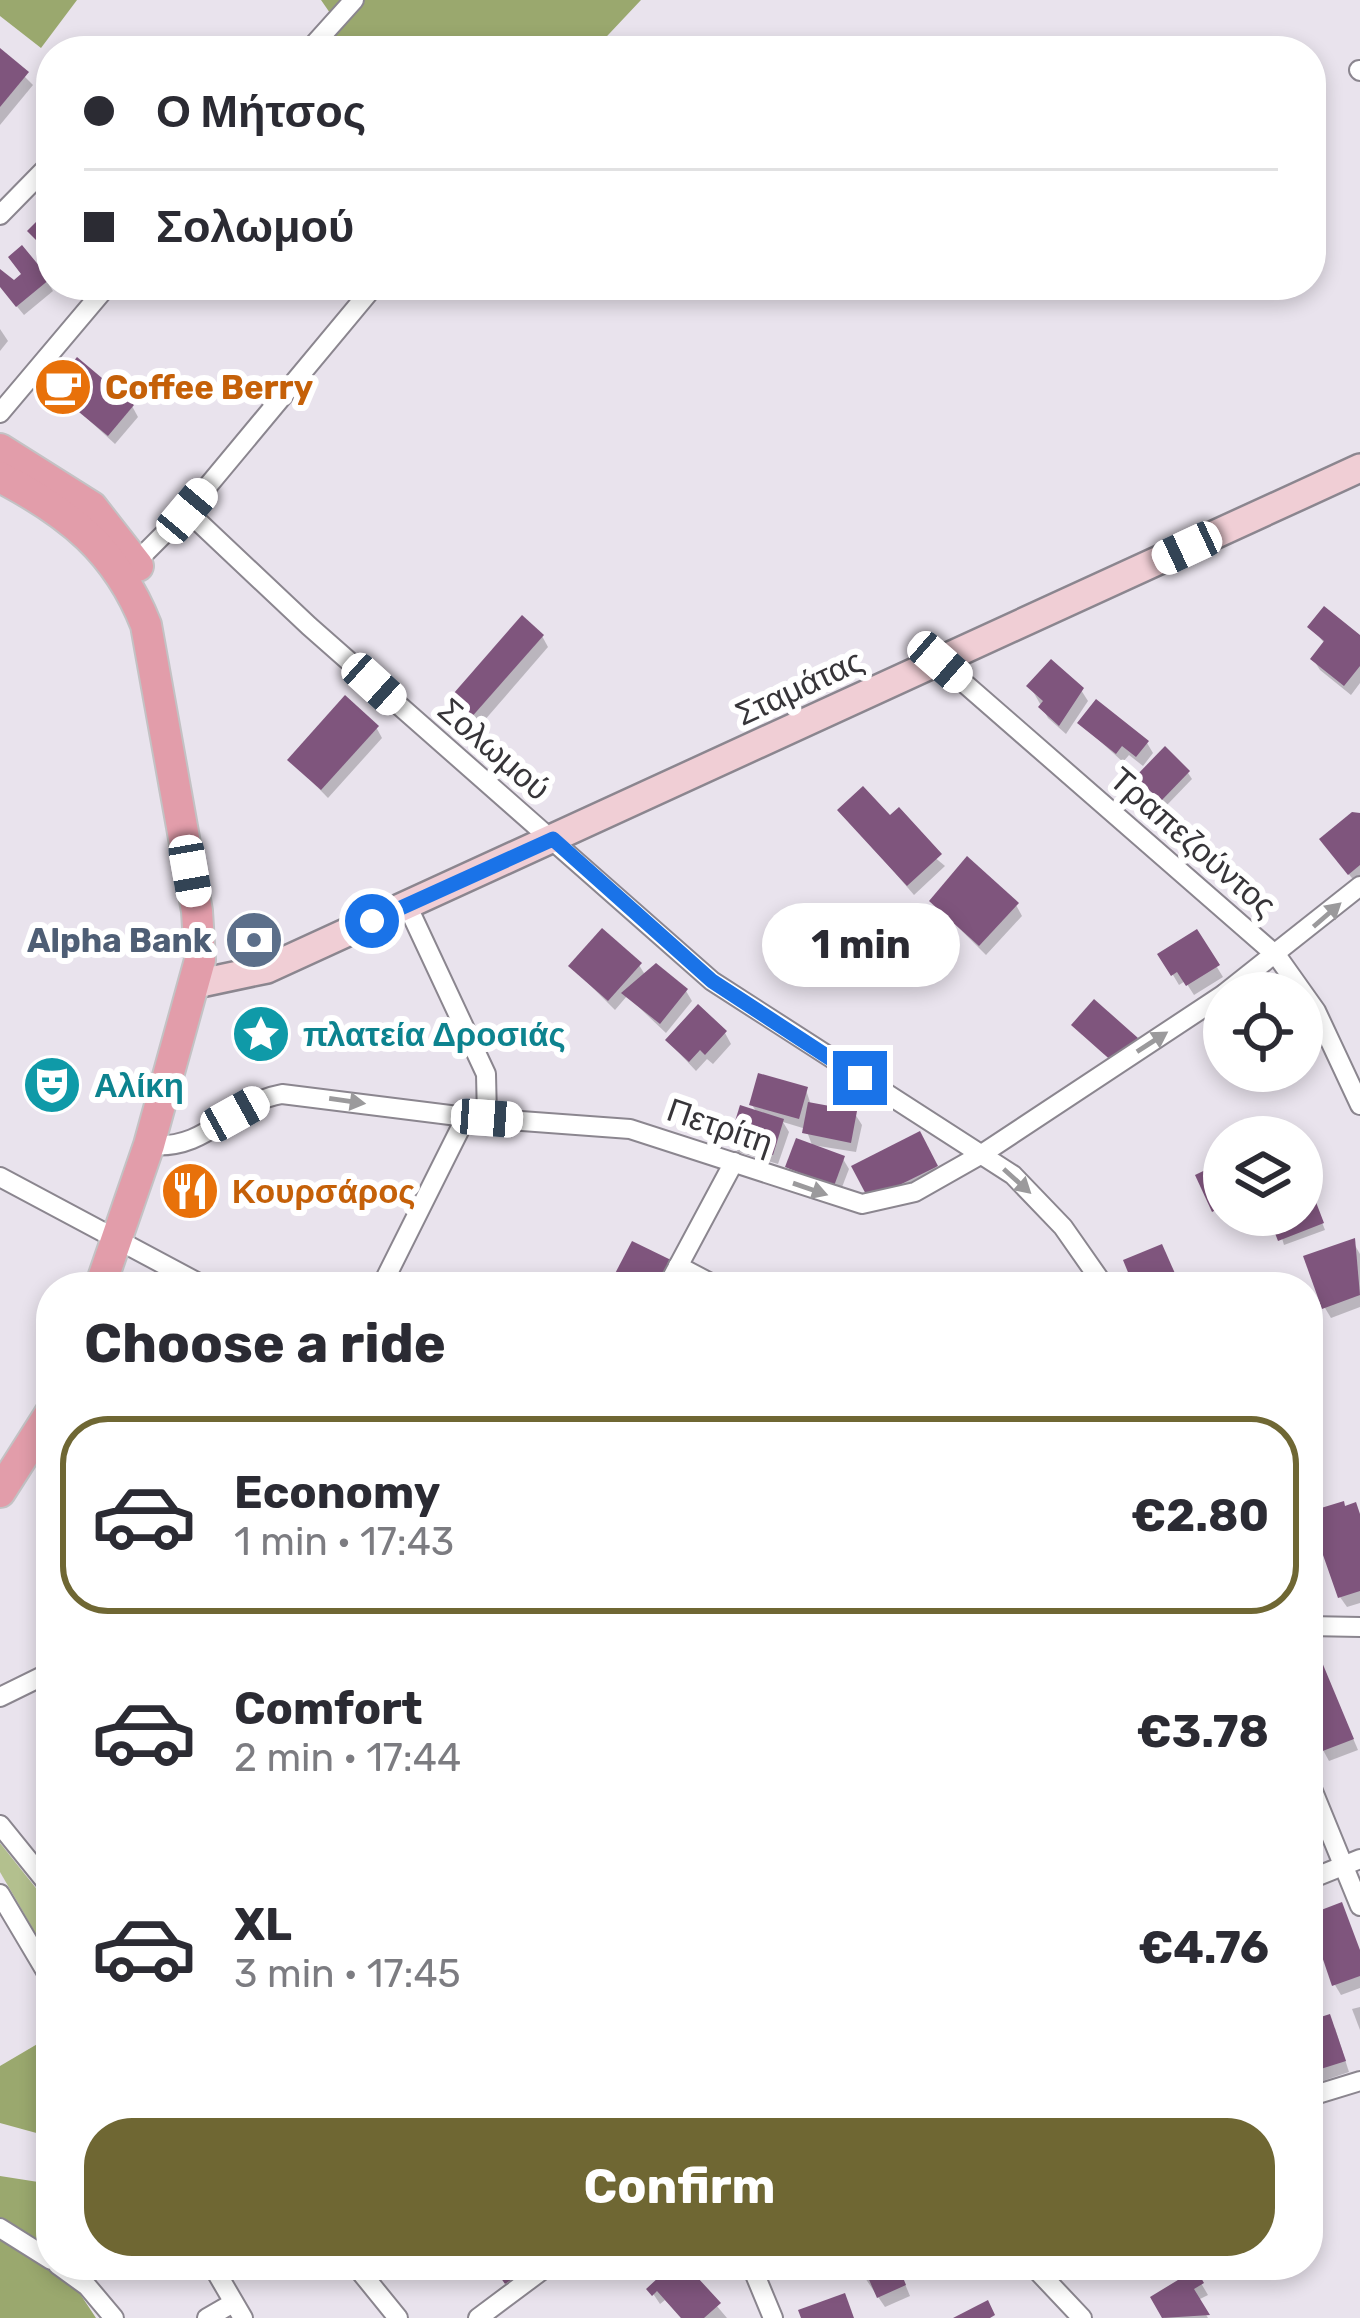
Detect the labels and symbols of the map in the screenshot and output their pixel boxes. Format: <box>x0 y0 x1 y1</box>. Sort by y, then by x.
cafe icon: Coffee Berry <box>32 356 94 418</box>
place label: Coffee Berry <box>105 368 314 407</box>
car <box>150 472 224 550</box>
car <box>1147 516 1227 580</box>
car <box>901 625 979 699</box>
street label: Σταμάτας <box>729 641 869 733</box>
car <box>335 647 413 721</box>
street label: Σολωμού <box>430 690 558 808</box>
street label: Τραπεζούντος <box>1102 759 1284 925</box>
car <box>166 832 214 910</box>
route start <box>345 894 399 948</box>
one-way arrow <box>1312 902 1341 929</box>
callout: 1 min <box>761 904 959 988</box>
bank icon: Alpha Bank <box>223 909 285 971</box>
place label: Alpha Bank <box>27 921 213 960</box>
place icon: πλατεία Δροσιάς <box>230 1003 292 1065</box>
place label: πλατεία Δροσιάς <box>303 1015 566 1054</box>
one-way arrow <box>1135 1031 1168 1053</box>
route end <box>833 1051 887 1105</box>
theatre icon: Αλίκη <box>21 1054 83 1116</box>
place label: Αλίκη <box>94 1066 184 1105</box>
car <box>195 1081 275 1147</box>
street label: Πετρίτη <box>662 1090 778 1162</box>
one-way arrow <box>329 1091 366 1110</box>
car <box>450 1098 524 1138</box>
restaurant icon: Κουρσάρος <box>159 1160 221 1222</box>
one-way arrow <box>1003 1167 1032 1194</box>
place label: Κουρσάρος <box>232 1172 415 1211</box>
one-way arrow <box>792 1180 829 1199</box>

